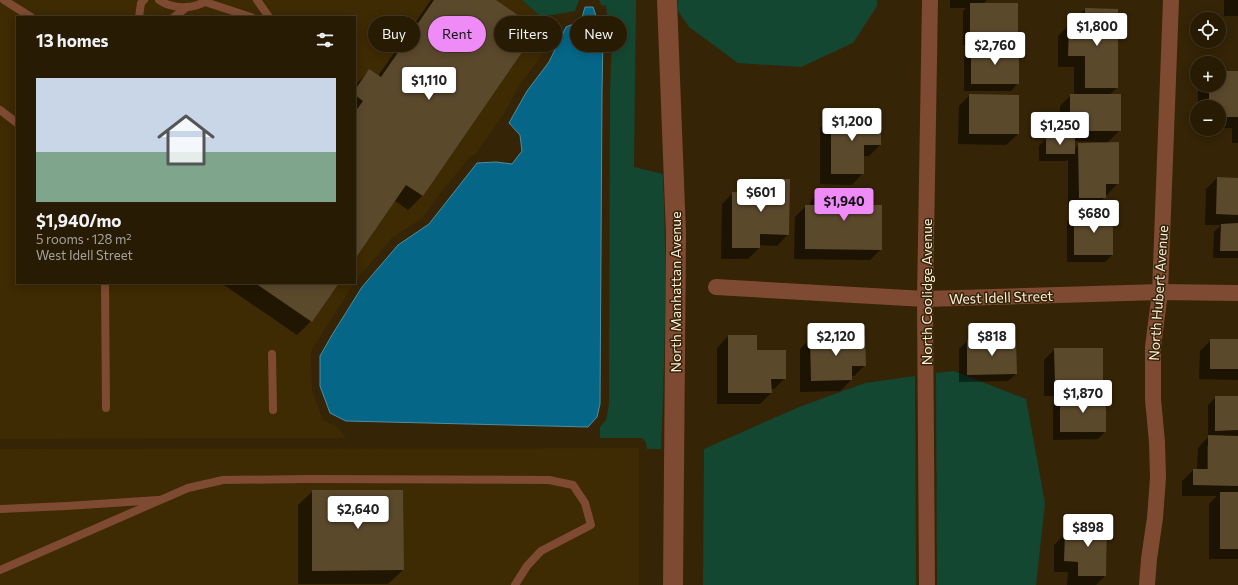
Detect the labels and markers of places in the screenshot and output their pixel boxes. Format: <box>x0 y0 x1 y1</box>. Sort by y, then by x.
pin: $1,800 <box>1064 13 1130 47</box>
pin: $2,760 <box>962 32 1028 66</box>
pin: $1,110 <box>396 67 462 101</box>
pin: $1,200 <box>819 108 885 142</box>
pin: $1,250 <box>1027 112 1093 146</box>
pin: $601 <box>737 179 785 213</box>
pin: $1,940 <box>811 188 877 222</box>
pin: $680 <box>1070 200 1118 234</box>
pin: $2,120 <box>803 323 869 357</box>
pin: $818 <box>968 323 1016 357</box>
pin: $1,870 <box>1050 380 1116 414</box>
pin: $2,640 <box>325 496 391 530</box>
pin: $898 <box>1064 514 1112 548</box>

